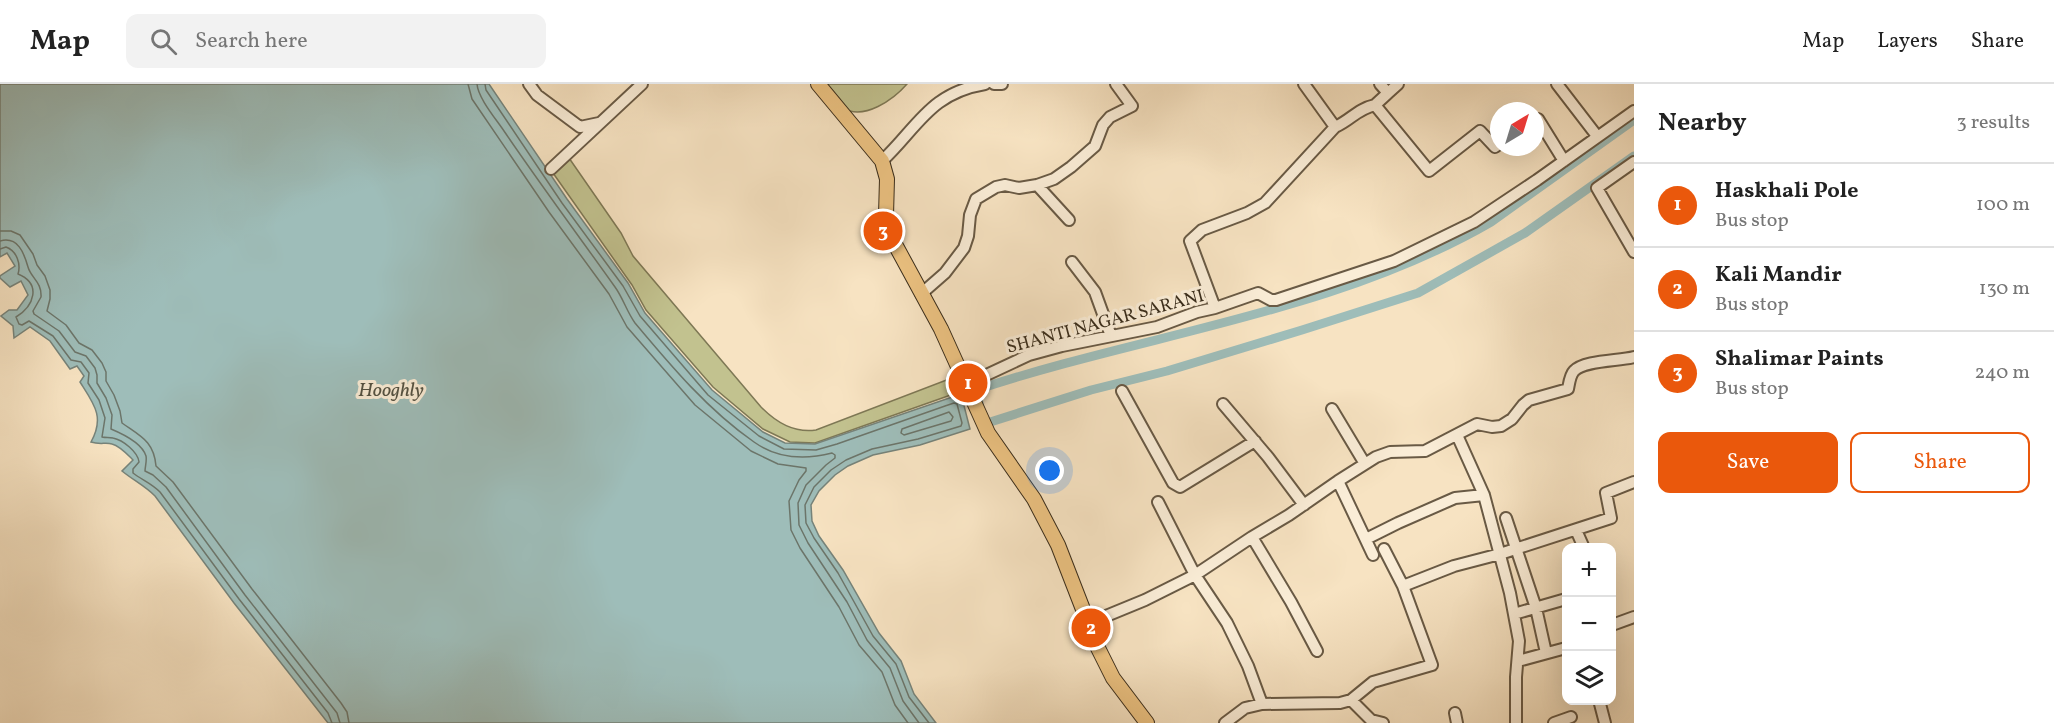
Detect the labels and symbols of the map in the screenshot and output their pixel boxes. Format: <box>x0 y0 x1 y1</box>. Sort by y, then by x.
north arrow <box>1490 102 1544 156</box>
pin: 3 <box>864 208 902 254</box>
street label: SHANTI NAGAR SARANI <box>1004 284 1207 361</box>
pin: 1 <box>948 360 988 406</box>
water label: Hooghly <box>358 377 424 405</box>
your location <box>1035 456 1064 485</box>
pin: 2 <box>1072 606 1110 650</box>

